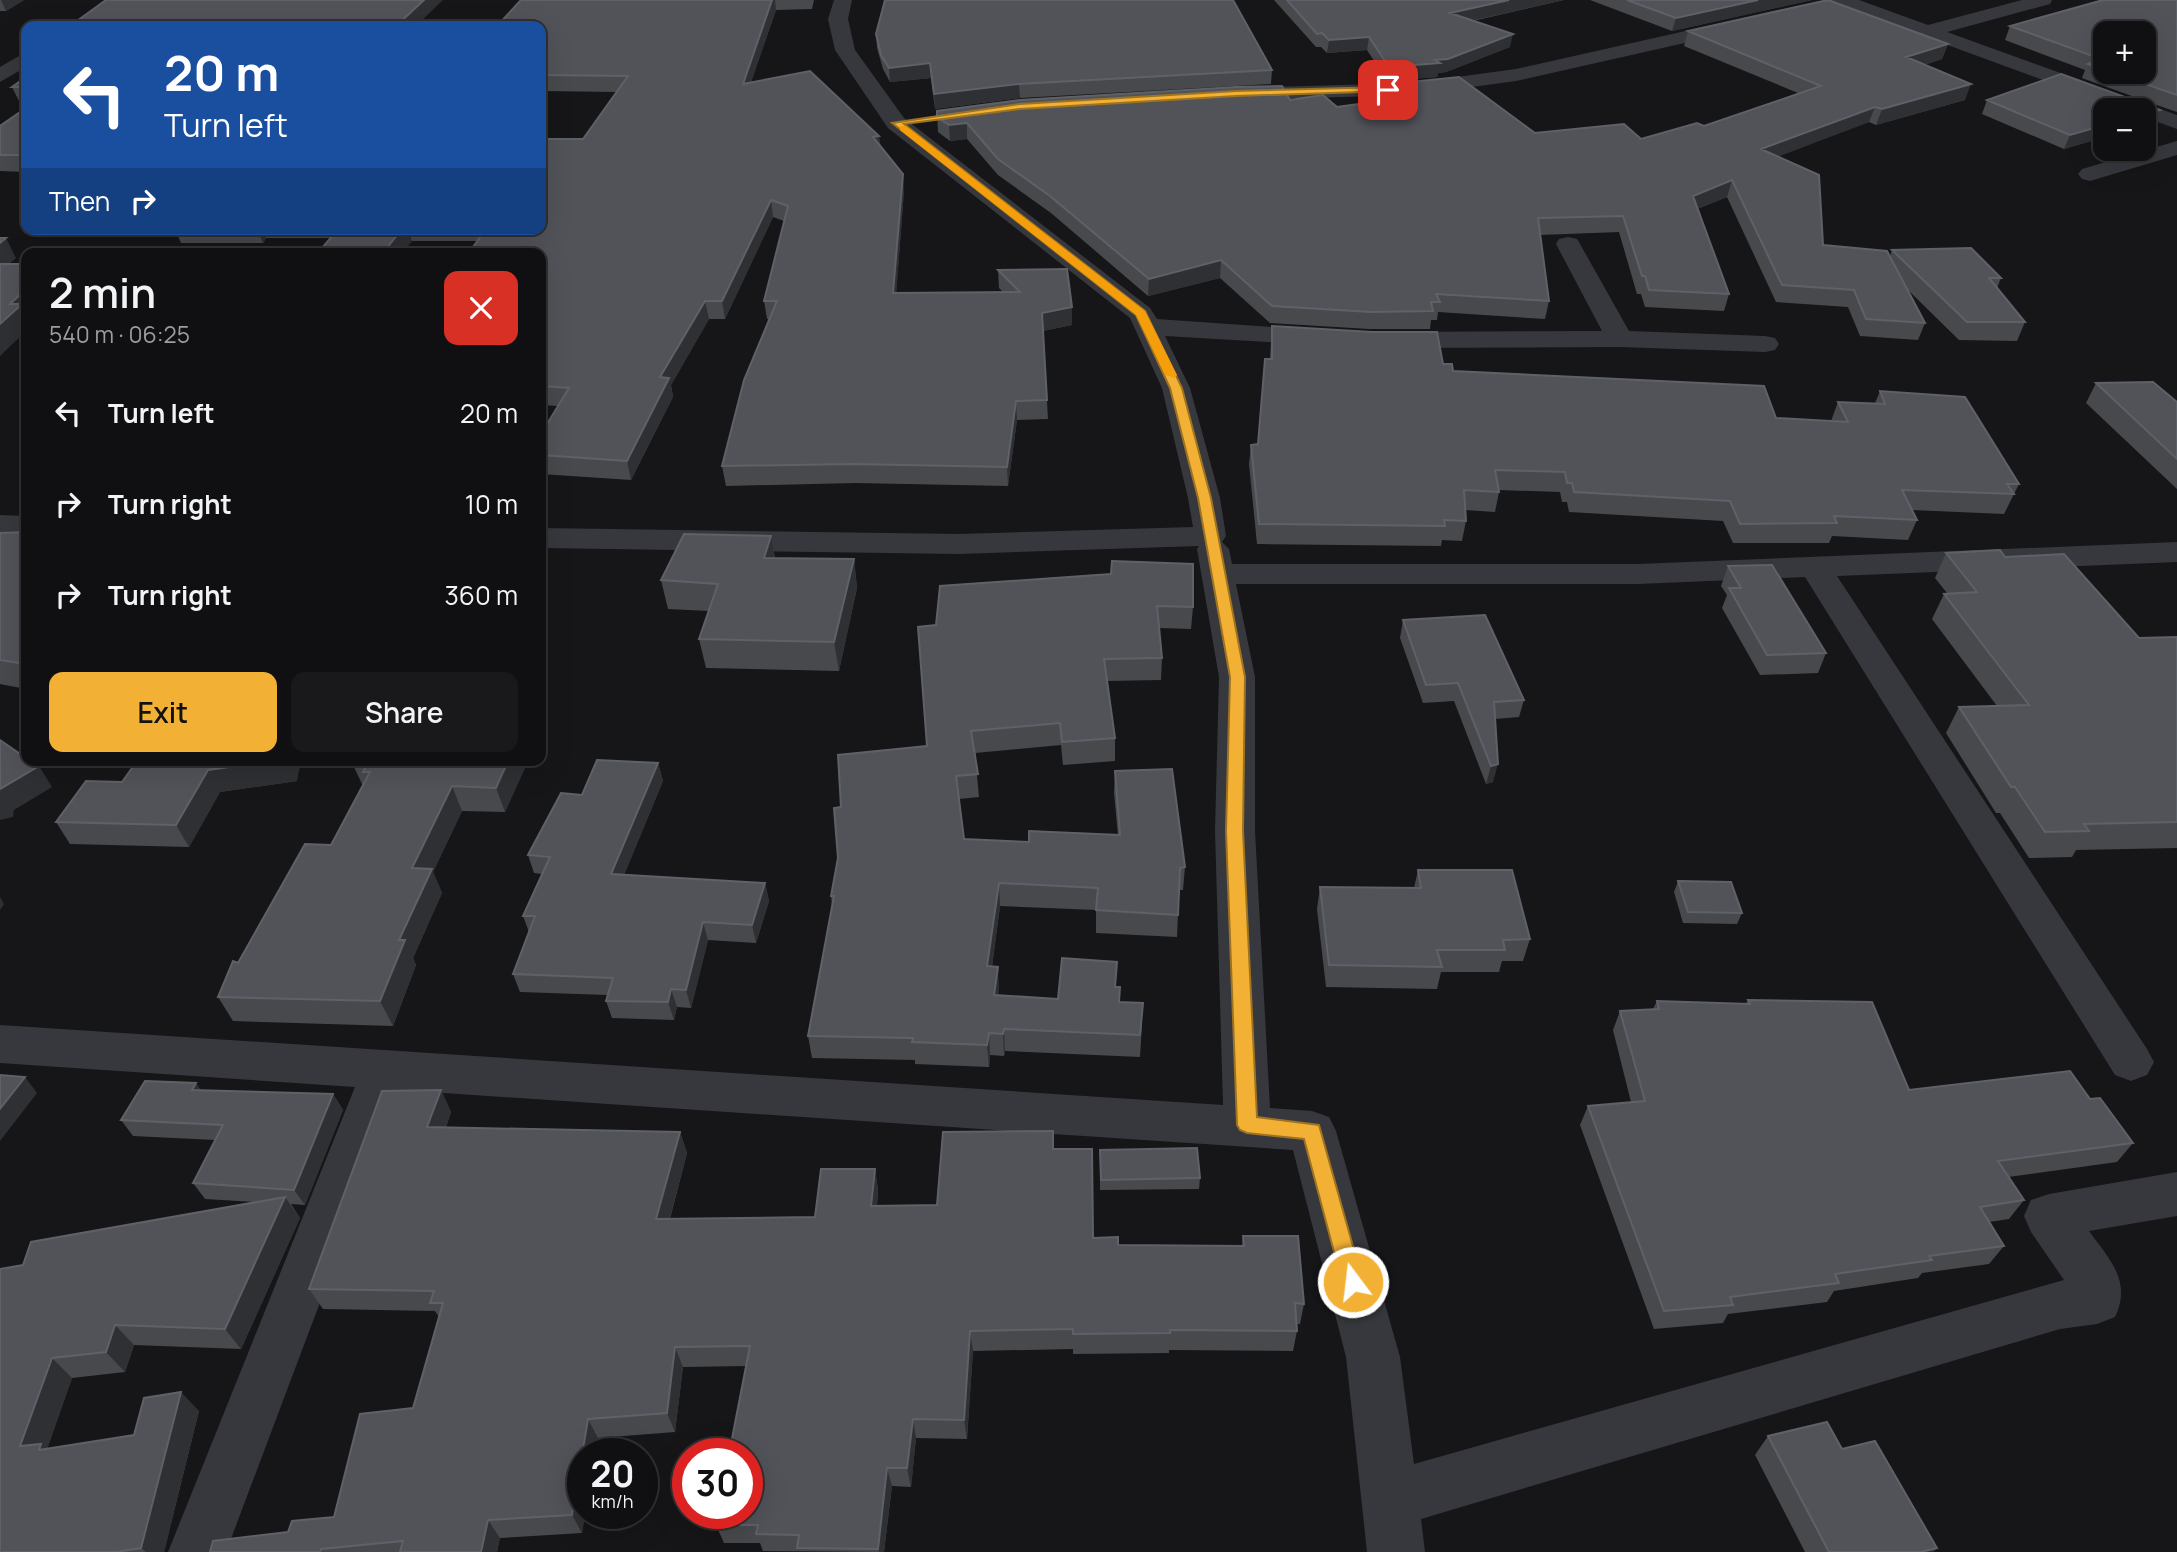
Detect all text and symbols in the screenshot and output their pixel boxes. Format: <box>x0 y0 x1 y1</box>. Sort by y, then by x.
map controls <box>2093 21 2156 161</box>
button: + <box>2093 21 2156 84</box>
text: 20 m <box>164 39 279 106</box>
icon: left <box>49 49 140 140</box>
pin <box>1358 60 1418 120</box>
icon: arrive <box>1369 71 1407 109</box>
button: − <box>2093 98 2156 161</box>
text: Turn left <box>164 103 288 147</box>
icon: right <box>124 182 162 220</box>
text: Then <box>49 183 110 219</box>
text: 2 min <box>49 263 156 321</box>
button: close <box>444 271 518 345</box>
text: 540 m · 06:25 <box>49 318 190 350</box>
icon: left <box>49 394 87 432</box>
text: Turn left <box>108 395 215 431</box>
text: 20 m <box>460 395 518 431</box>
icon: right <box>49 485 87 523</box>
text: Turn right <box>108 486 232 522</box>
text: 10 m <box>465 486 518 522</box>
icon: right <box>49 576 87 614</box>
text: Turn right <box>108 577 232 613</box>
text: 360 m <box>444 577 518 613</box>
button: Exit <box>49 672 277 752</box>
button: Share <box>291 672 518 752</box>
position arrow <box>1316 1245 1390 1319</box>
speed limit sign: 30 <box>672 1438 763 1529</box>
text: 20 <box>591 1450 634 1498</box>
text: km/h <box>592 1489 633 1513</box>

